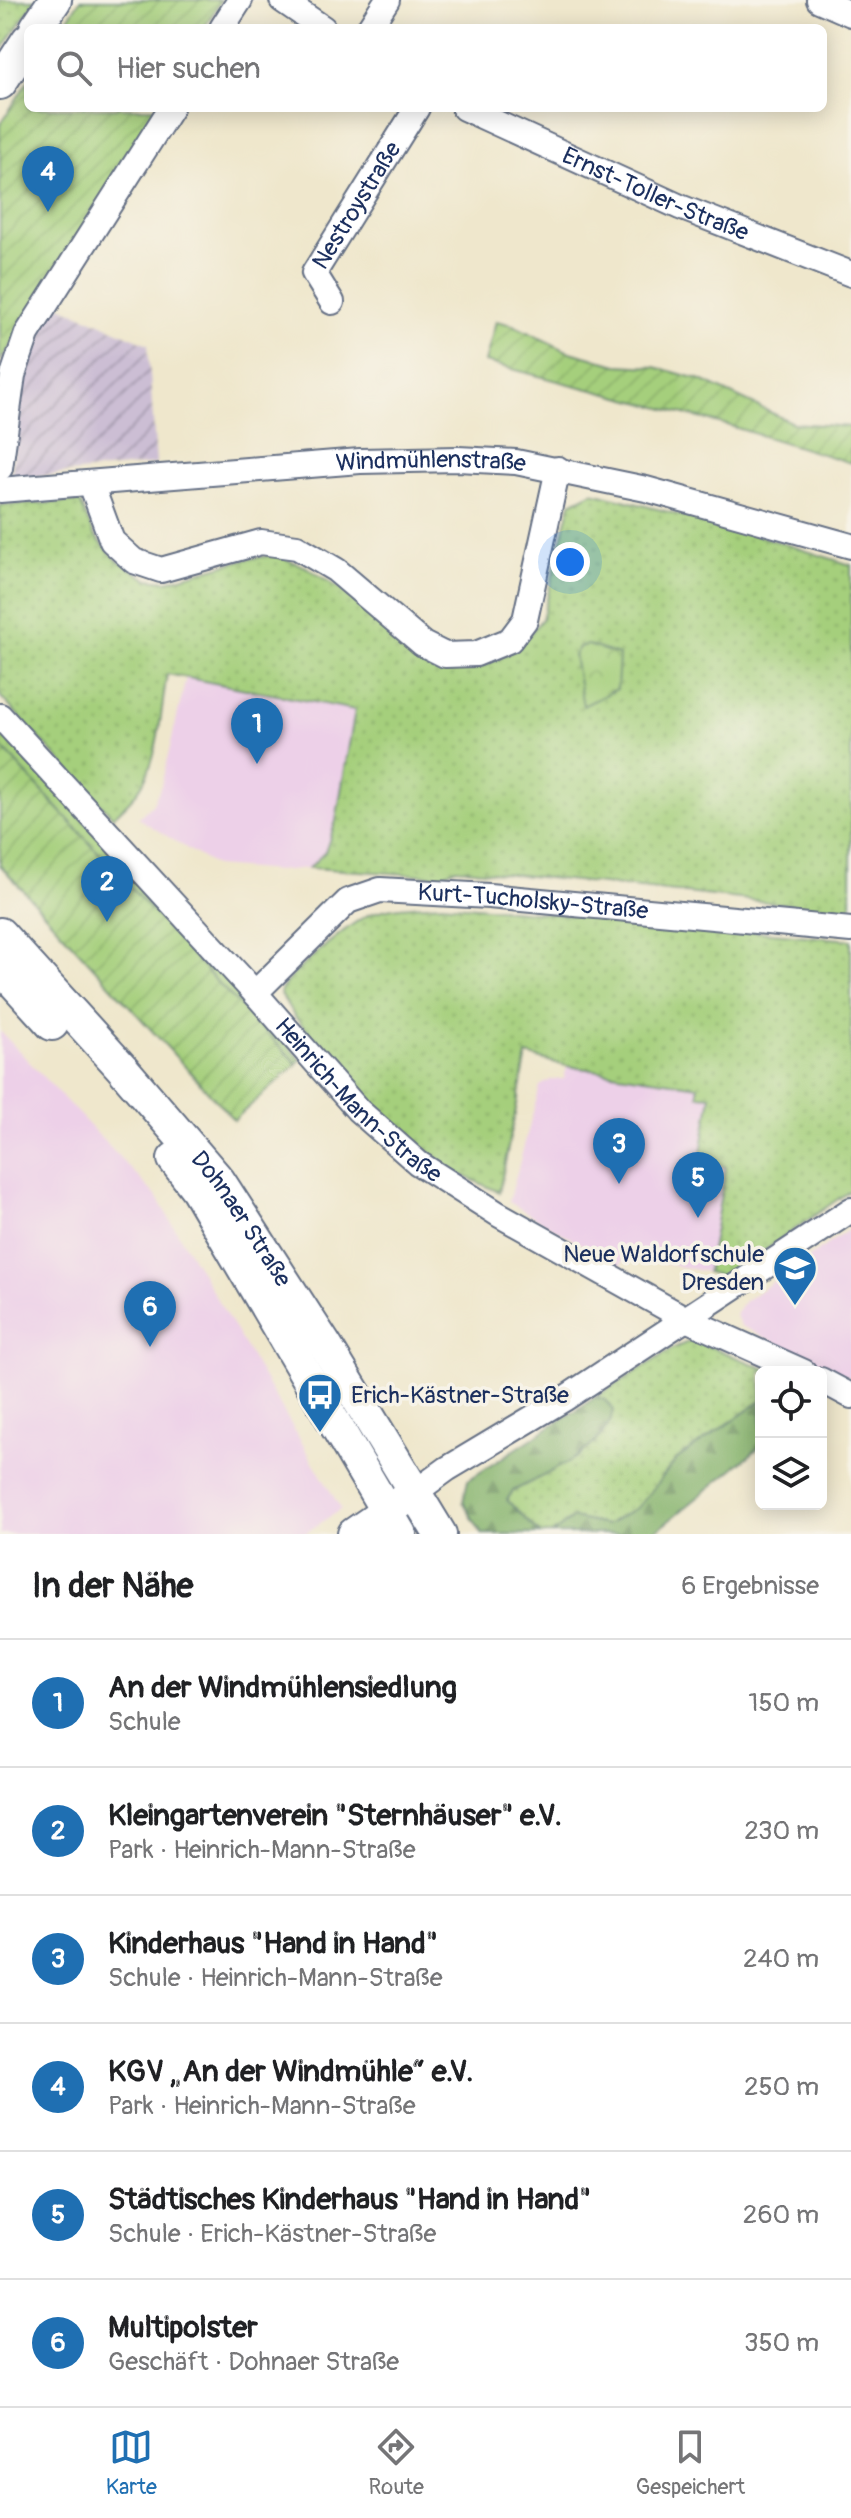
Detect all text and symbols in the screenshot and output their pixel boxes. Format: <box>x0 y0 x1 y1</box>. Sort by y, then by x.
search box <box>24 24 827 112</box>
icon: search <box>52 46 96 90</box>
text: Hier suchen <box>116 50 261 87</box>
street label: Nestroystraße <box>306 136 407 275</box>
street label: Ernst-Toller-Straße <box>558 141 753 248</box>
pin: 4 <box>22 146 74 212</box>
street label: Windmühlenstraße <box>335 445 529 479</box>
your location <box>550 542 590 582</box>
pin: 1 <box>231 698 283 764</box>
pin: 2 <box>81 856 133 922</box>
street label: Kurt-Tucholsky-Straße <box>417 878 650 926</box>
street label: Heinrich-Mann-Straße <box>269 1012 447 1189</box>
pin: 3 <box>593 1118 645 1184</box>
street label: Dohnaer Straße <box>185 1145 298 1292</box>
pin: 5 <box>672 1152 724 1218</box>
place label: Neue Waldorfschule Dresden <box>563 1240 764 1297</box>
school or university icon: Neue Waldorfschule Dresden <box>771 1244 819 1307</box>
pin: 6 <box>124 1281 176 1347</box>
map controls <box>755 1366 827 1510</box>
button: locate <box>755 1366 827 1438</box>
bus stop icon: Erich-Kästner-Straße <box>296 1371 344 1434</box>
place label: Erich-Kästner-Straße <box>351 1381 569 1410</box>
button: layers <box>755 1438 827 1510</box>
text: In der Nähe <box>32 1565 193 1608</box>
text: 6 Ergebnisse <box>681 1570 819 1602</box>
text: An der Windmühlensiedlung <box>108 1669 457 1706</box>
text: 1 <box>53 1687 63 1719</box>
text: 150 m <box>748 1687 819 1719</box>
text: Schule <box>108 1706 181 1738</box>
text: Kleingartenverein "Sternhäuser" e.V. <box>108 1797 562 1834</box>
text: 2 <box>51 1815 65 1847</box>
text: 230 m <box>744 1815 819 1847</box>
text: Park · Heinrich-Mann-Straße <box>108 1834 415 1866</box>
text: Kinderhaus "Hand in Hand" <box>108 1925 438 1962</box>
text: 3 <box>51 1943 65 1975</box>
text: 240 m <box>743 1943 819 1975</box>
text: Schule · Heinrich-Mann-Straße <box>108 1962 443 1994</box>
text: KGV „An der Windmühle“ e.V. <box>108 2053 473 2090</box>
text: 4 <box>50 2071 66 2103</box>
text: 250 m <box>744 2071 819 2103</box>
text: Park · Heinrich-Mann-Straße <box>108 2090 415 2122</box>
text: Städtisches Kinderhaus "Hand in Hand" <box>108 2181 591 2218</box>
text: 5 <box>51 2199 65 2231</box>
text: 260 m <box>743 2199 819 2231</box>
text: Schule · Erich-Kästner-Straße <box>108 2218 436 2250</box>
text: Multipolster <box>108 2309 258 2346</box>
text: 6 <box>50 2327 66 2359</box>
text: 350 m <box>744 2327 819 2359</box>
text: Geschäft · Dohnaer Straße <box>108 2346 399 2378</box>
tab: Karte <box>106 2425 157 2501</box>
tab: Route <box>369 2425 424 2501</box>
tab: Gespeichert <box>636 2425 745 2501</box>

